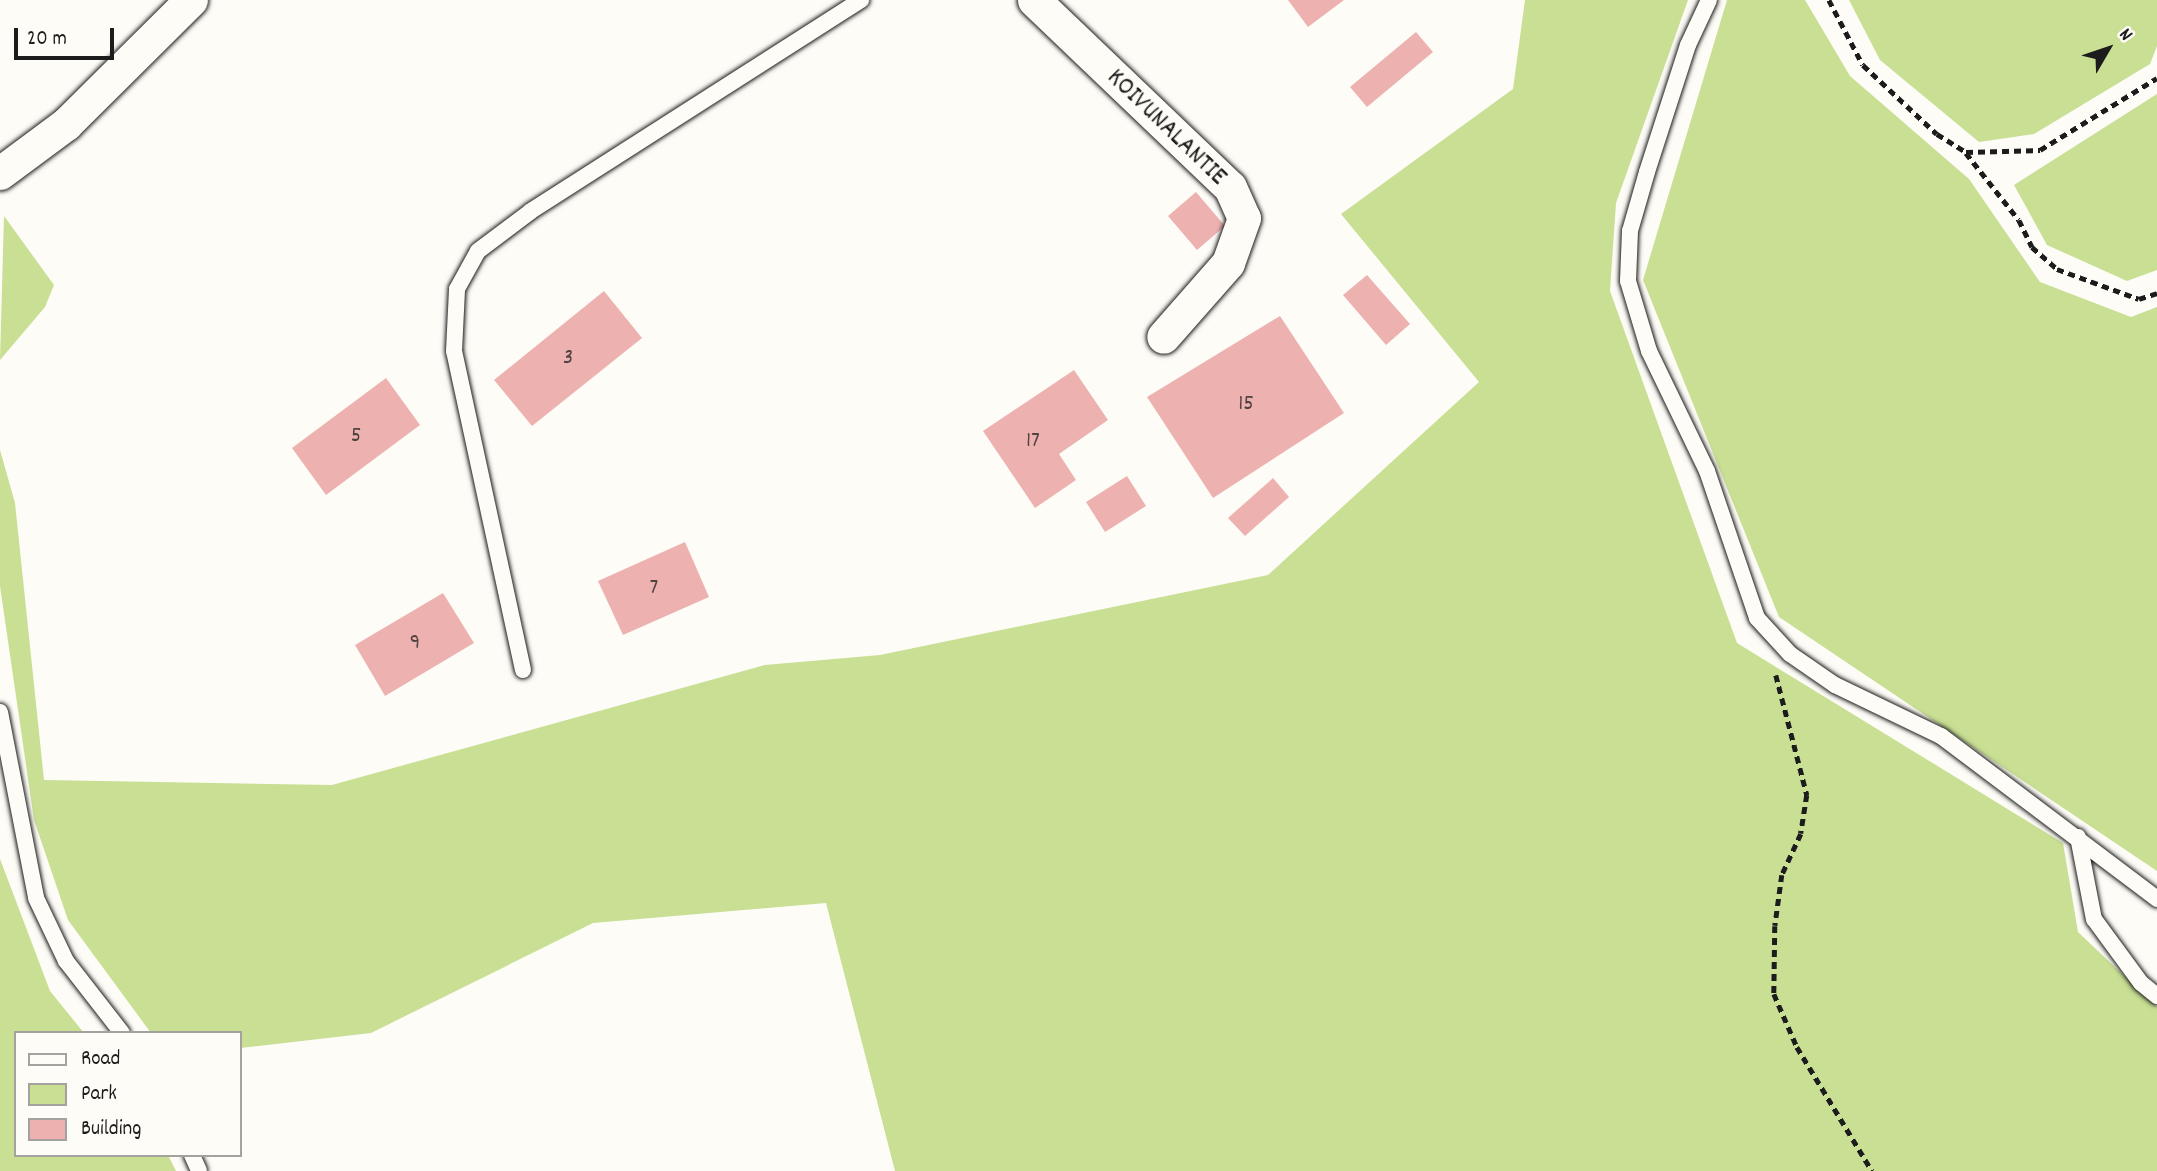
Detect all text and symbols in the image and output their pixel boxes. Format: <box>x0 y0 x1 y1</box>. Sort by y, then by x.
scale bar <box>18 14 117 58</box>
north arrow <box>2073 14 2143 84</box>
text: N <box>2111 23 2138 48</box>
text: 20 m <box>27 25 67 55</box>
street label: KOIVUNALANTIE <box>1099 63 1233 193</box>
house number: 3 <box>563 345 573 373</box>
house number: 15 <box>1238 391 1254 419</box>
house number: 5 <box>351 423 361 451</box>
house number: 17 <box>1026 428 1040 456</box>
house number: 7 <box>650 575 658 603</box>
house number: 9 <box>410 630 420 658</box>
legend <box>14 1031 242 1157</box>
text: Road <box>81 1045 120 1075</box>
text: Park <box>81 1080 117 1110</box>
text: Building <box>81 1115 141 1145</box>

